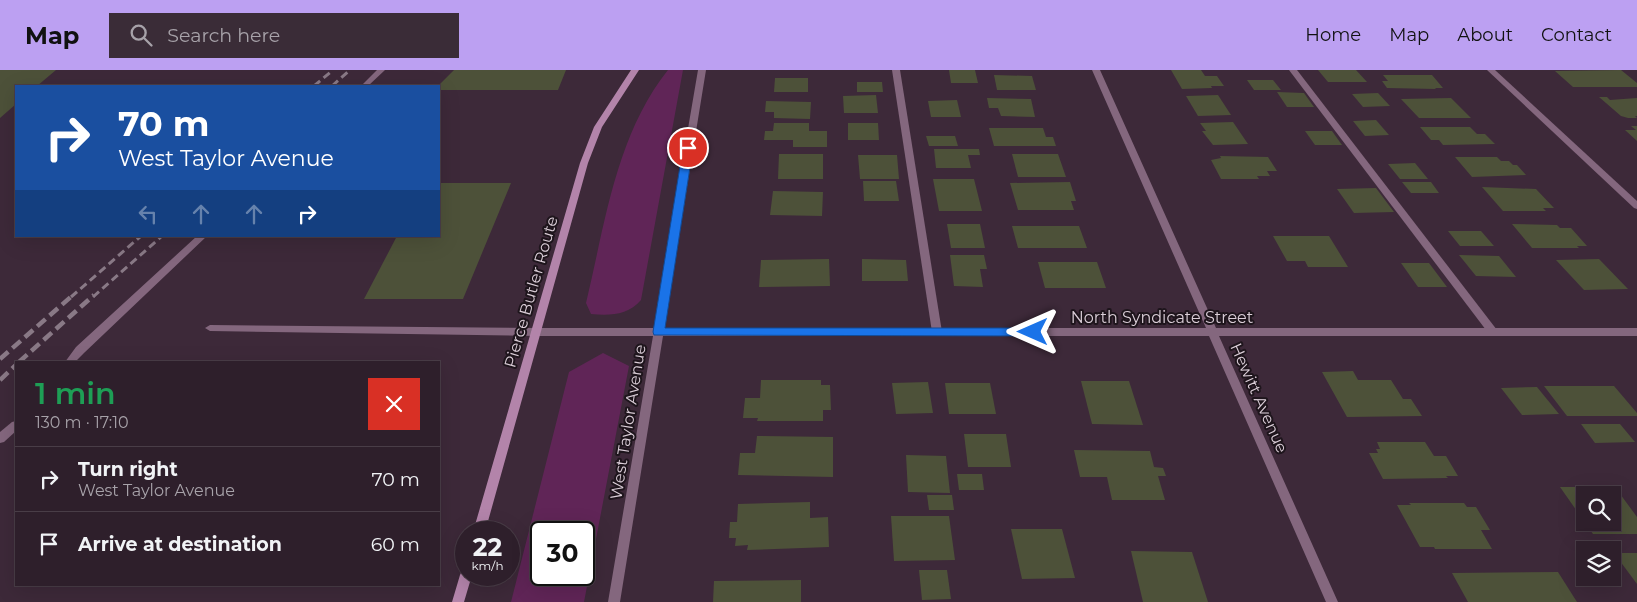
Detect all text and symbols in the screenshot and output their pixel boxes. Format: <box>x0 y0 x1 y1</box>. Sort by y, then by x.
search box <box>109 13 459 58</box>
text: Map <box>25 21 79 50</box>
icon: search <box>127 21 155 49</box>
text: Search here <box>167 24 280 47</box>
text: Home <box>1305 24 1361 46</box>
text: Map <box>1389 24 1429 46</box>
text: About <box>1457 24 1513 46</box>
text: Contact <box>1541 24 1612 46</box>
text: 70 m <box>118 102 209 145</box>
icon: right <box>35 105 100 170</box>
pin <box>667 127 709 169</box>
icon: arrive <box>674 134 702 162</box>
text: West Taylor Avenue <box>118 145 334 172</box>
icon: left <box>134 200 162 228</box>
icon: ahead <box>187 200 215 228</box>
icon: ahead <box>240 200 268 228</box>
icon: right <box>293 200 321 228</box>
street label: Pierce Butler Route <box>500 214 562 370</box>
position arrow <box>1006 305 1058 357</box>
street label: North Syndicate Street <box>1071 308 1254 327</box>
street label: Hewitt Avenue <box>1226 340 1292 456</box>
street label: West Taylor Avenue <box>606 343 650 501</box>
text: 1 min <box>35 375 116 412</box>
button: close <box>368 378 420 430</box>
text: 130 m · 17:10 <box>35 413 129 432</box>
text: Turn right <box>78 458 178 481</box>
icon: right <box>35 465 63 493</box>
text: 70 m <box>371 468 420 491</box>
text: West Taylor Avenue <box>78 481 235 500</box>
map controls <box>1576 486 1621 586</box>
button: search <box>1576 486 1621 531</box>
speed limit sign: 30 <box>530 521 595 586</box>
icon: arrive <box>35 530 63 558</box>
text: 22 <box>473 532 502 562</box>
text: Arrive at destination <box>78 533 282 556</box>
text: 60 m <box>371 533 420 556</box>
button: layers <box>1576 541 1621 586</box>
text: km/h <box>471 558 504 573</box>

